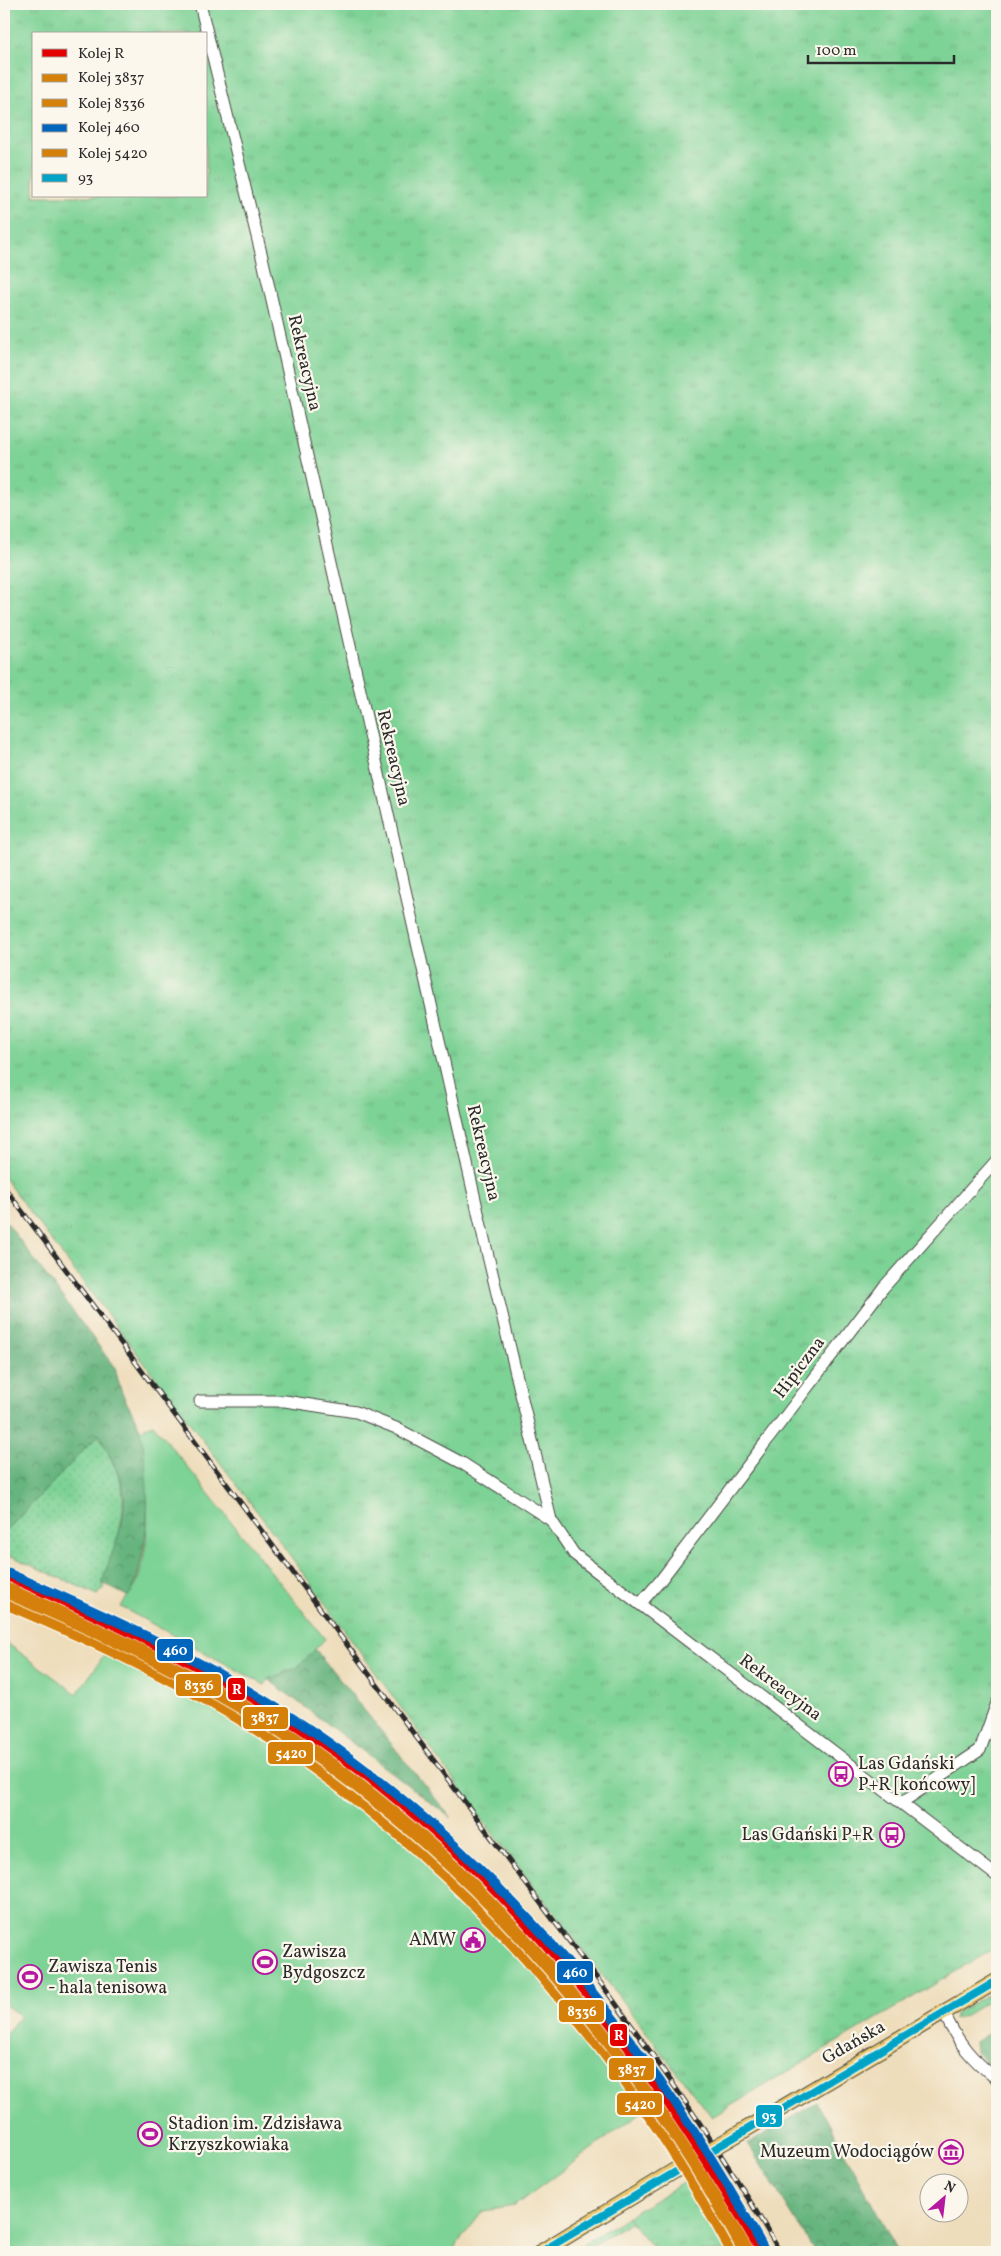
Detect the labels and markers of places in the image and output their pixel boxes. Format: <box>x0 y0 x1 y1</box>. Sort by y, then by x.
place label: Las Gdański P+R [końcowy] <box>858 1752 975 1798</box>
bus stop icon: Las Gdański P+R [końcowy] <box>828 1761 854 1787</box>
bus stop icon: Las Gdański P+R <box>879 1822 905 1848</box>
place label: Las Gdański P+R <box>741 1823 874 1848</box>
public building icon: AMW <box>460 1927 486 1953</box>
place label: AMW <box>409 1928 456 1953</box>
place label: Zawisza Bydgoszcz <box>282 1940 365 1986</box>
sports icon: Zawisza Bydgoszcz <box>252 1949 278 1975</box>
place label: Zawisza Tenis - hala tenisowa <box>48 1955 167 2001</box>
sports icon: Zawisza Tenis - hala tenisowa <box>17 1964 43 1990</box>
place label: Stadion im. Zdzisława Krzyszkowiaka <box>168 2112 342 2158</box>
sports icon: Stadion im. Zdzisława Krzyszkowiaka <box>137 2121 163 2147</box>
museum icon: Muzeum Wodociągów <box>938 2139 964 2165</box>
place label: Muzeum Wodociągów <box>760 2140 934 2165</box>

